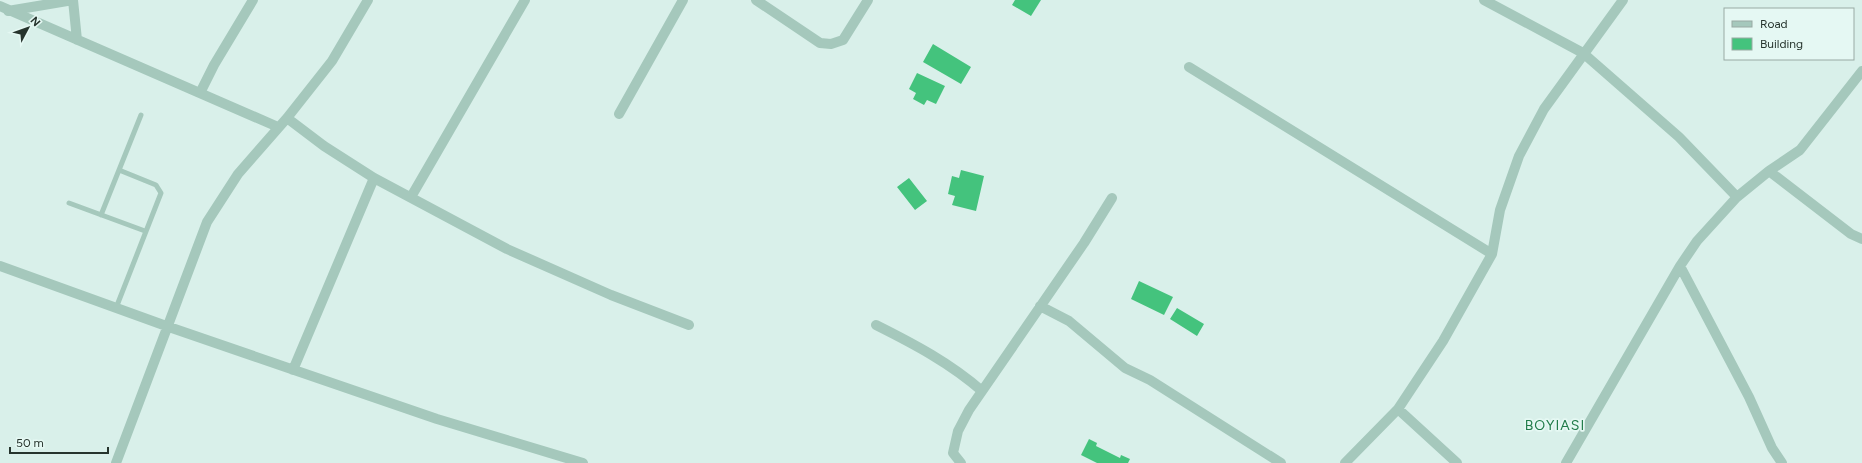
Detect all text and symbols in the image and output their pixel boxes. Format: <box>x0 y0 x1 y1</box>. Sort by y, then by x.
north arrow <box>8 8 48 48</box>
legend <box>1724 8 1854 60</box>
text: N <box>27 14 43 29</box>
text: Road <box>1760 17 1788 31</box>
text: Building <box>1760 37 1803 51</box>
district label: BOYIASI <box>1525 417 1585 434</box>
scale bar <box>10 429 108 455</box>
text: 50 m <box>16 436 44 450</box>

